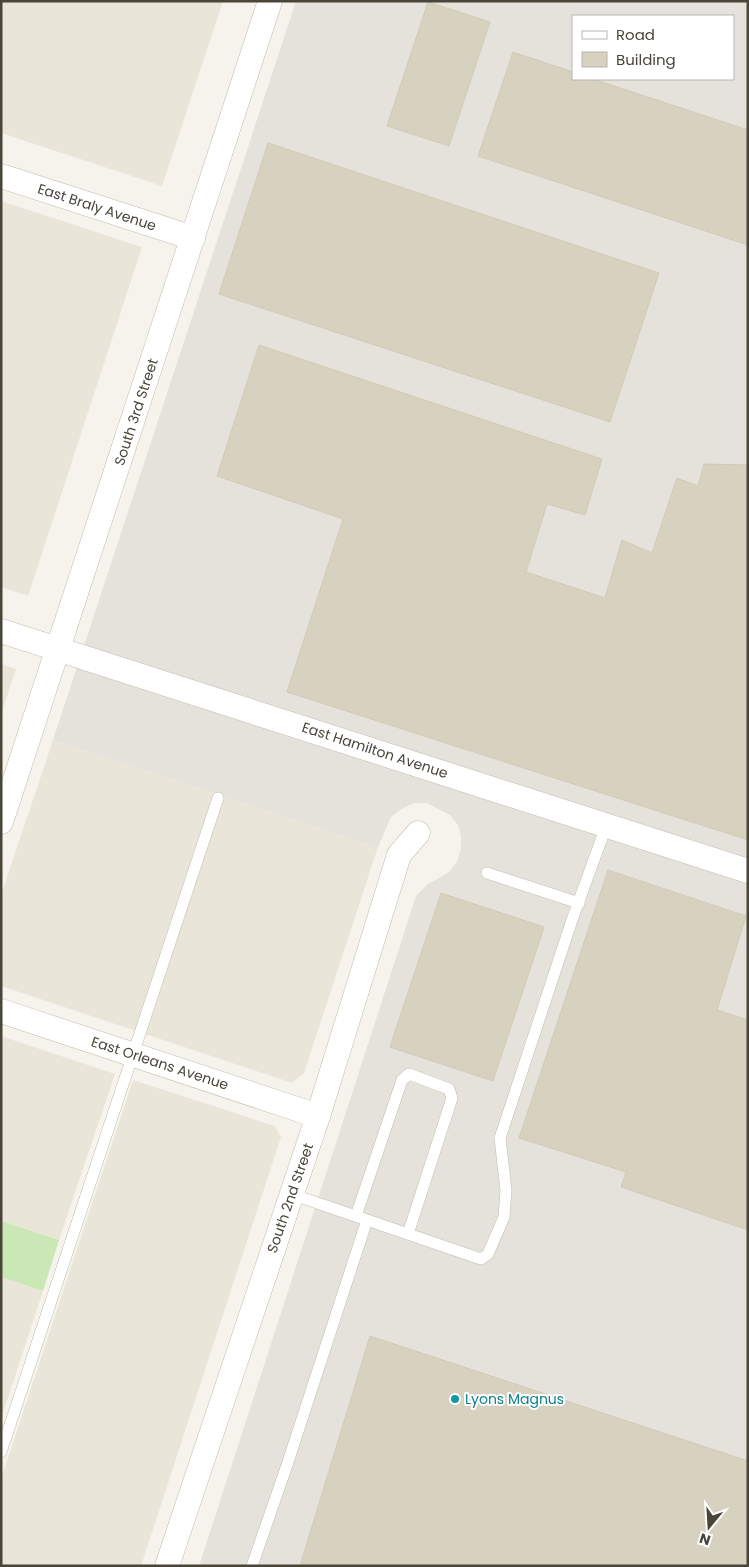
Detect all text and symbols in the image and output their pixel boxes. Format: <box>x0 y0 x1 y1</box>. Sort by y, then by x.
legend <box>572 15 734 80</box>
text: Road <box>616 24 655 45</box>
text: Building <box>616 49 676 70</box>
street label: East Braly Avenue <box>35 178 159 236</box>
street label: South 3rd Street <box>109 356 163 468</box>
street label: East Hamilton Avenue <box>299 717 451 783</box>
street label: East Orleans Avenue <box>89 1031 231 1095</box>
street label: South 2nd Street <box>262 1140 318 1256</box>
place label: Lyons Magnus <box>465 1389 564 1409</box>
marker: Lyons Magnus <box>449 1393 461 1405</box>
north arrow <box>684 1502 734 1552</box>
text: N <box>697 1528 713 1551</box>

